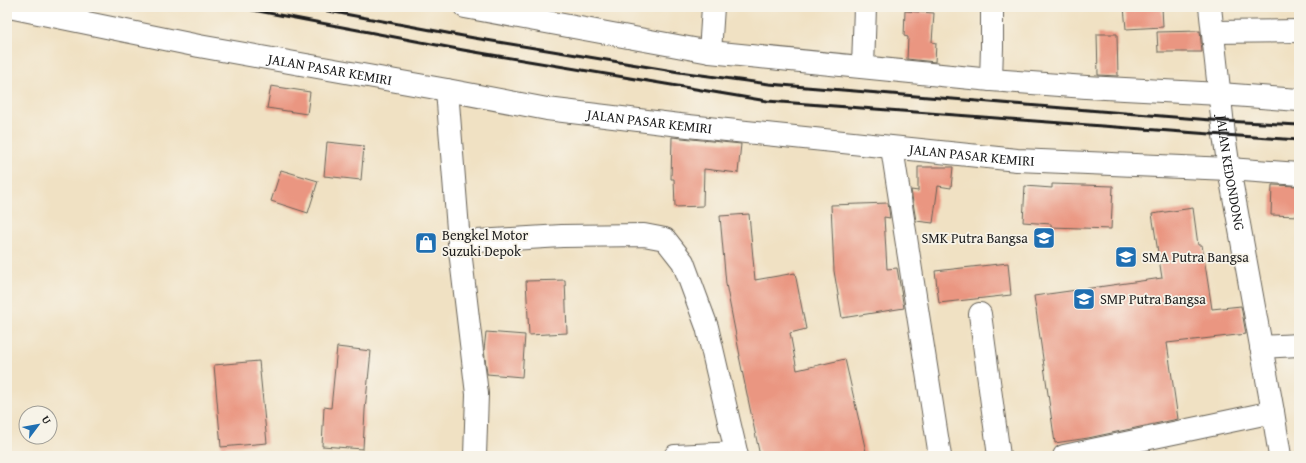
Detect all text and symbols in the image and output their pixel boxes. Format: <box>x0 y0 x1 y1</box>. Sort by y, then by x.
street label: JALAN PASAR KEMIRI <box>264 48 394 90</box>
street label: JALAN PASAR KEMIRI <box>584 104 713 138</box>
street label: JALAN KEDONDONG <box>1212 112 1250 232</box>
street label: JALAN PASAR KEMIRI <box>906 139 1035 171</box>
place label: Bengkel Motor Suzuki Depok <box>442 225 528 261</box>
school or university icon: SMK Putra Bangsa <box>1031 225 1057 251</box>
place label: SMK Putra Bangsa <box>921 228 1028 248</box>
shop icon: Bengkel Motor Suzuki Depok <box>413 230 439 256</box>
school or university icon: SMA Putra Bangsa <box>1113 244 1139 270</box>
place label: SMA Putra Bangsa <box>1142 247 1249 267</box>
school or university icon: SMP Putra Bangsa <box>1071 286 1097 312</box>
place label: SMP Putra Bangsa <box>1100 289 1206 309</box>
north arrow <box>18 405 58 445</box>
text: U <box>38 412 56 428</box>

